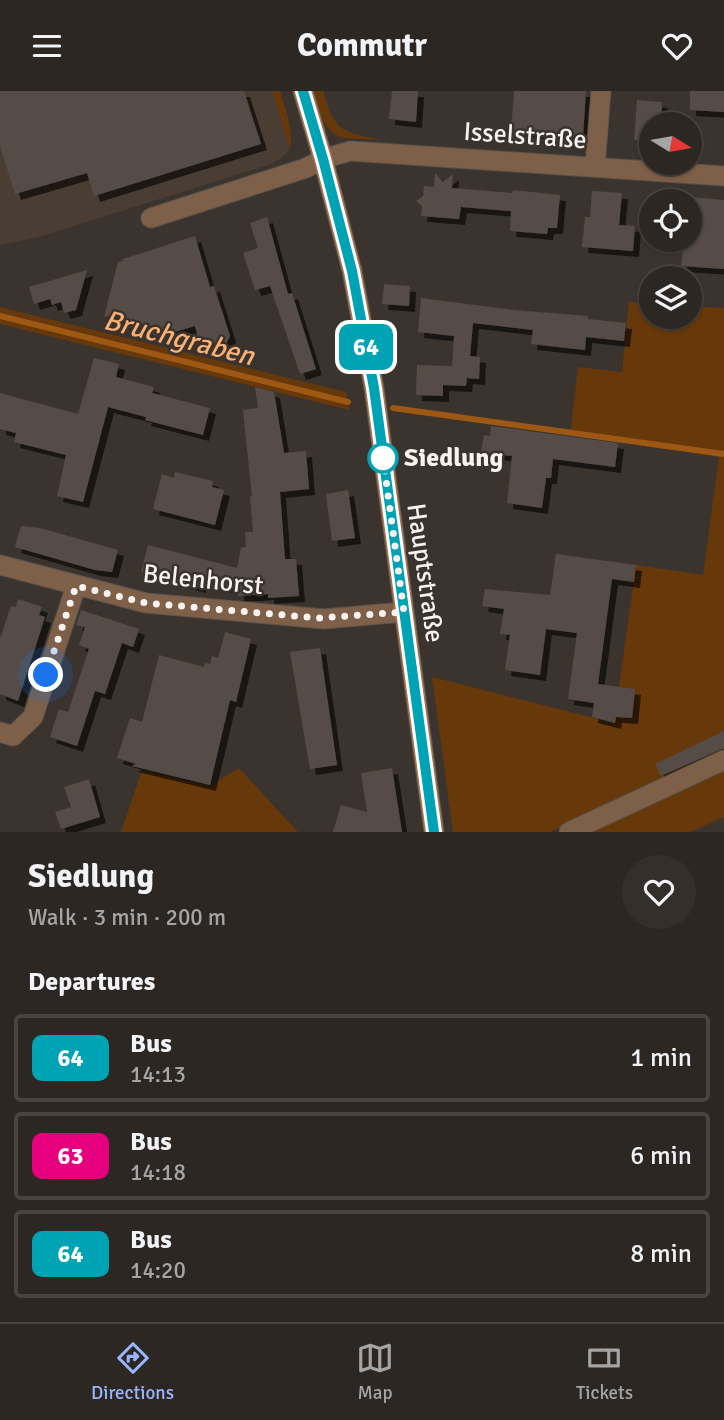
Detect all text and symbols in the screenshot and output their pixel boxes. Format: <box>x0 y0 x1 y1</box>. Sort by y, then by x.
text: Commutr <box>297 26 427 65</box>
icon: menu <box>28 27 66 65</box>
icon: heart <box>658 27 696 65</box>
north arrow <box>639 112 702 175</box>
map controls <box>639 112 702 329</box>
street label: Isselstraße <box>462 116 588 156</box>
button: locate <box>639 189 702 252</box>
button: layers <box>639 266 702 329</box>
water label: Bruchgraben <box>100 303 258 373</box>
line badge: 64 <box>334 324 398 370</box>
text: 64 <box>353 332 379 362</box>
place label: Siedlung <box>404 442 503 474</box>
marker: Siedlung <box>368 443 398 473</box>
street label: Hauptstraße <box>399 501 451 645</box>
street label: Belenhorst <box>141 558 265 602</box>
your location <box>28 657 63 692</box>
button: heart <box>622 855 696 929</box>
text: Siedlung <box>28 856 154 897</box>
text: Walk · 3 min · 200 m <box>28 903 226 932</box>
text: Departures <box>28 966 155 998</box>
text: Bus <box>130 1028 172 1060</box>
text: 1 min <box>630 1042 692 1074</box>
text: 64 <box>58 1043 83 1073</box>
text: 14:13 <box>130 1060 186 1089</box>
text: Bus <box>130 1126 172 1158</box>
text: 6 min <box>630 1140 692 1172</box>
text: 63 <box>58 1141 83 1171</box>
text: 14:18 <box>130 1158 186 1187</box>
text: Bus <box>130 1224 172 1256</box>
text: 8 min <box>630 1238 692 1270</box>
text: 64 <box>58 1239 83 1269</box>
text: 14:20 <box>130 1256 186 1285</box>
tab: Directions <box>91 1339 174 1405</box>
tab: Map <box>356 1339 394 1405</box>
tab: Tickets <box>576 1339 633 1405</box>

